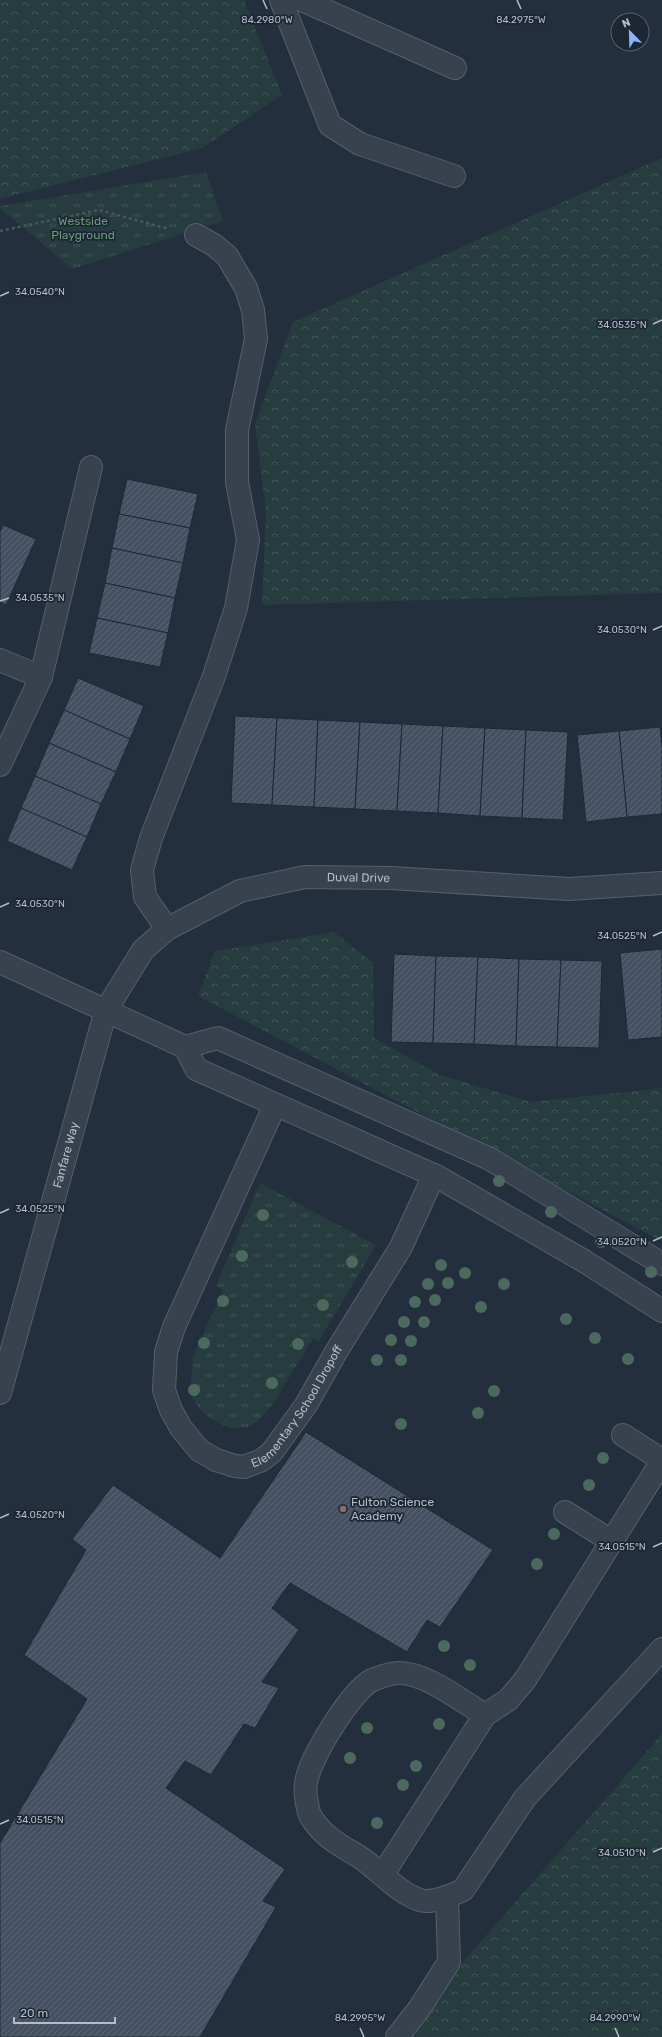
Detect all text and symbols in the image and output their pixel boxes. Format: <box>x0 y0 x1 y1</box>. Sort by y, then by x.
north arrow <box>610 12 650 52</box>
text: 84.2980°W <box>241 14 293 26</box>
text: 84.2975°W <box>496 14 546 26</box>
text: N <box>620 16 633 31</box>
park label: Westside Playground <box>51 214 115 242</box>
text: 34.0540°N <box>15 286 65 298</box>
text: 34.0535°N <box>597 319 647 331</box>
text: 34.0535°N <box>15 592 65 604</box>
text: 34.0530°N <box>597 624 647 636</box>
street label: Duval Drive <box>327 870 390 885</box>
text: 34.0530°N <box>15 898 65 910</box>
text: 34.0525°N <box>597 930 647 942</box>
street label: Fanfare Way <box>50 1120 82 1190</box>
text: 34.0525°N <box>15 1203 65 1215</box>
text: 34.0520°N <box>597 1236 647 1248</box>
street label: Elementary School Dropoff <box>249 1342 346 1471</box>
place label: Fulton Science Academy <box>351 1495 434 1523</box>
marker: Fulton Science Academy <box>338 1504 348 1514</box>
text: 34.0520°N <box>15 1509 65 1521</box>
text: 34.0515°N <box>598 1541 646 1553</box>
text: 34.0515°N <box>16 1814 64 1826</box>
text: 34.0510°N <box>598 1847 646 1859</box>
scale bar <box>14 1999 115 2025</box>
text: 20 m <box>20 2006 48 2020</box>
text: 84.2995°W <box>335 2012 385 2024</box>
text: 84.2990°W <box>590 2012 640 2024</box>

